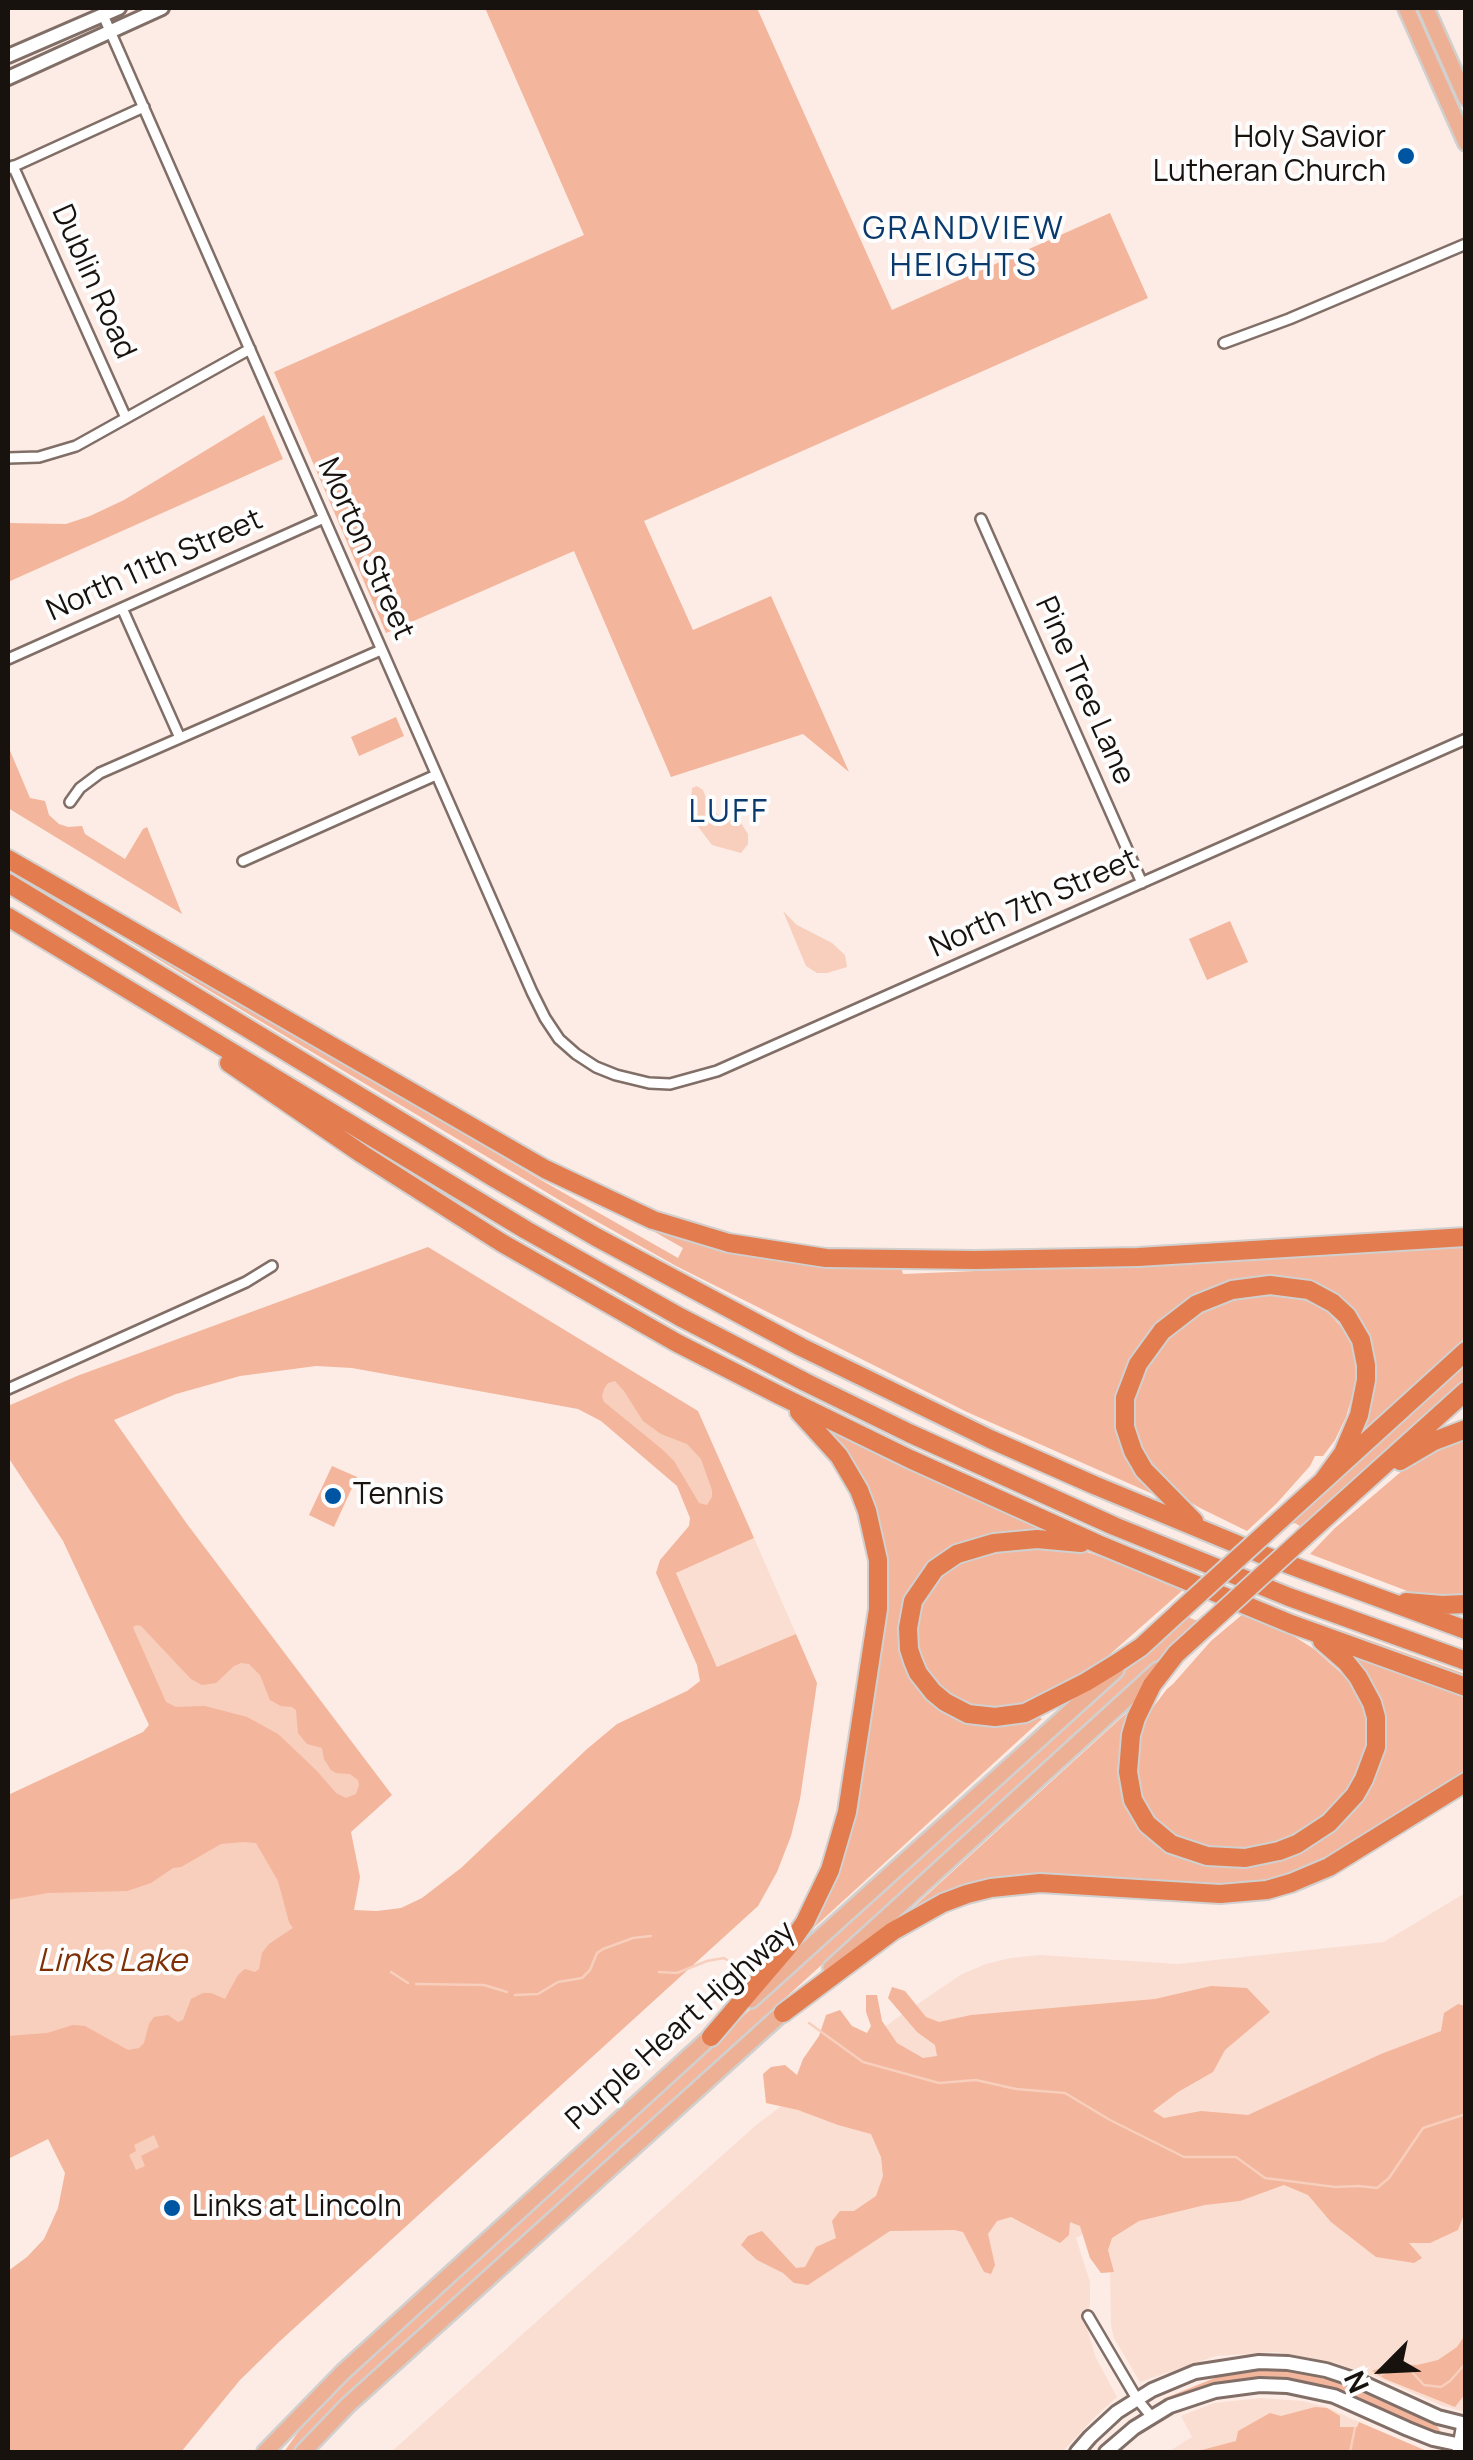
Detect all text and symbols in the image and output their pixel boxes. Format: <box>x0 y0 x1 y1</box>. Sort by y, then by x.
place label: Holy Savior Lutheran Church <box>1153 121 1386 192</box>
marker: Holy Savior Lutheran Church <box>1395 145 1417 167</box>
street label: Dublin Road <box>43 199 143 365</box>
district label: GRANDVIEW HEIGHTS <box>863 211 1065 286</box>
street label: Morton Street <box>309 453 421 645</box>
street label: North 11th Street <box>42 502 268 630</box>
street label: Pine Tree Lane <box>1027 592 1141 790</box>
district label: LUFF <box>688 794 770 832</box>
street label: North 7th Street <box>924 842 1144 966</box>
place label: Tennis <box>353 1478 444 1514</box>
marker: Tennis <box>322 1485 344 1507</box>
street label: Purple Heart Highway <box>559 1914 803 2138</box>
water label: Links Lake <box>37 1943 187 1981</box>
place label: Links at Lincoln <box>192 2190 402 2226</box>
marker: Links at Lincoln <box>161 2197 183 2219</box>
north arrow <box>1333 2320 1433 2420</box>
text: N <box>1334 2365 1377 2399</box>

